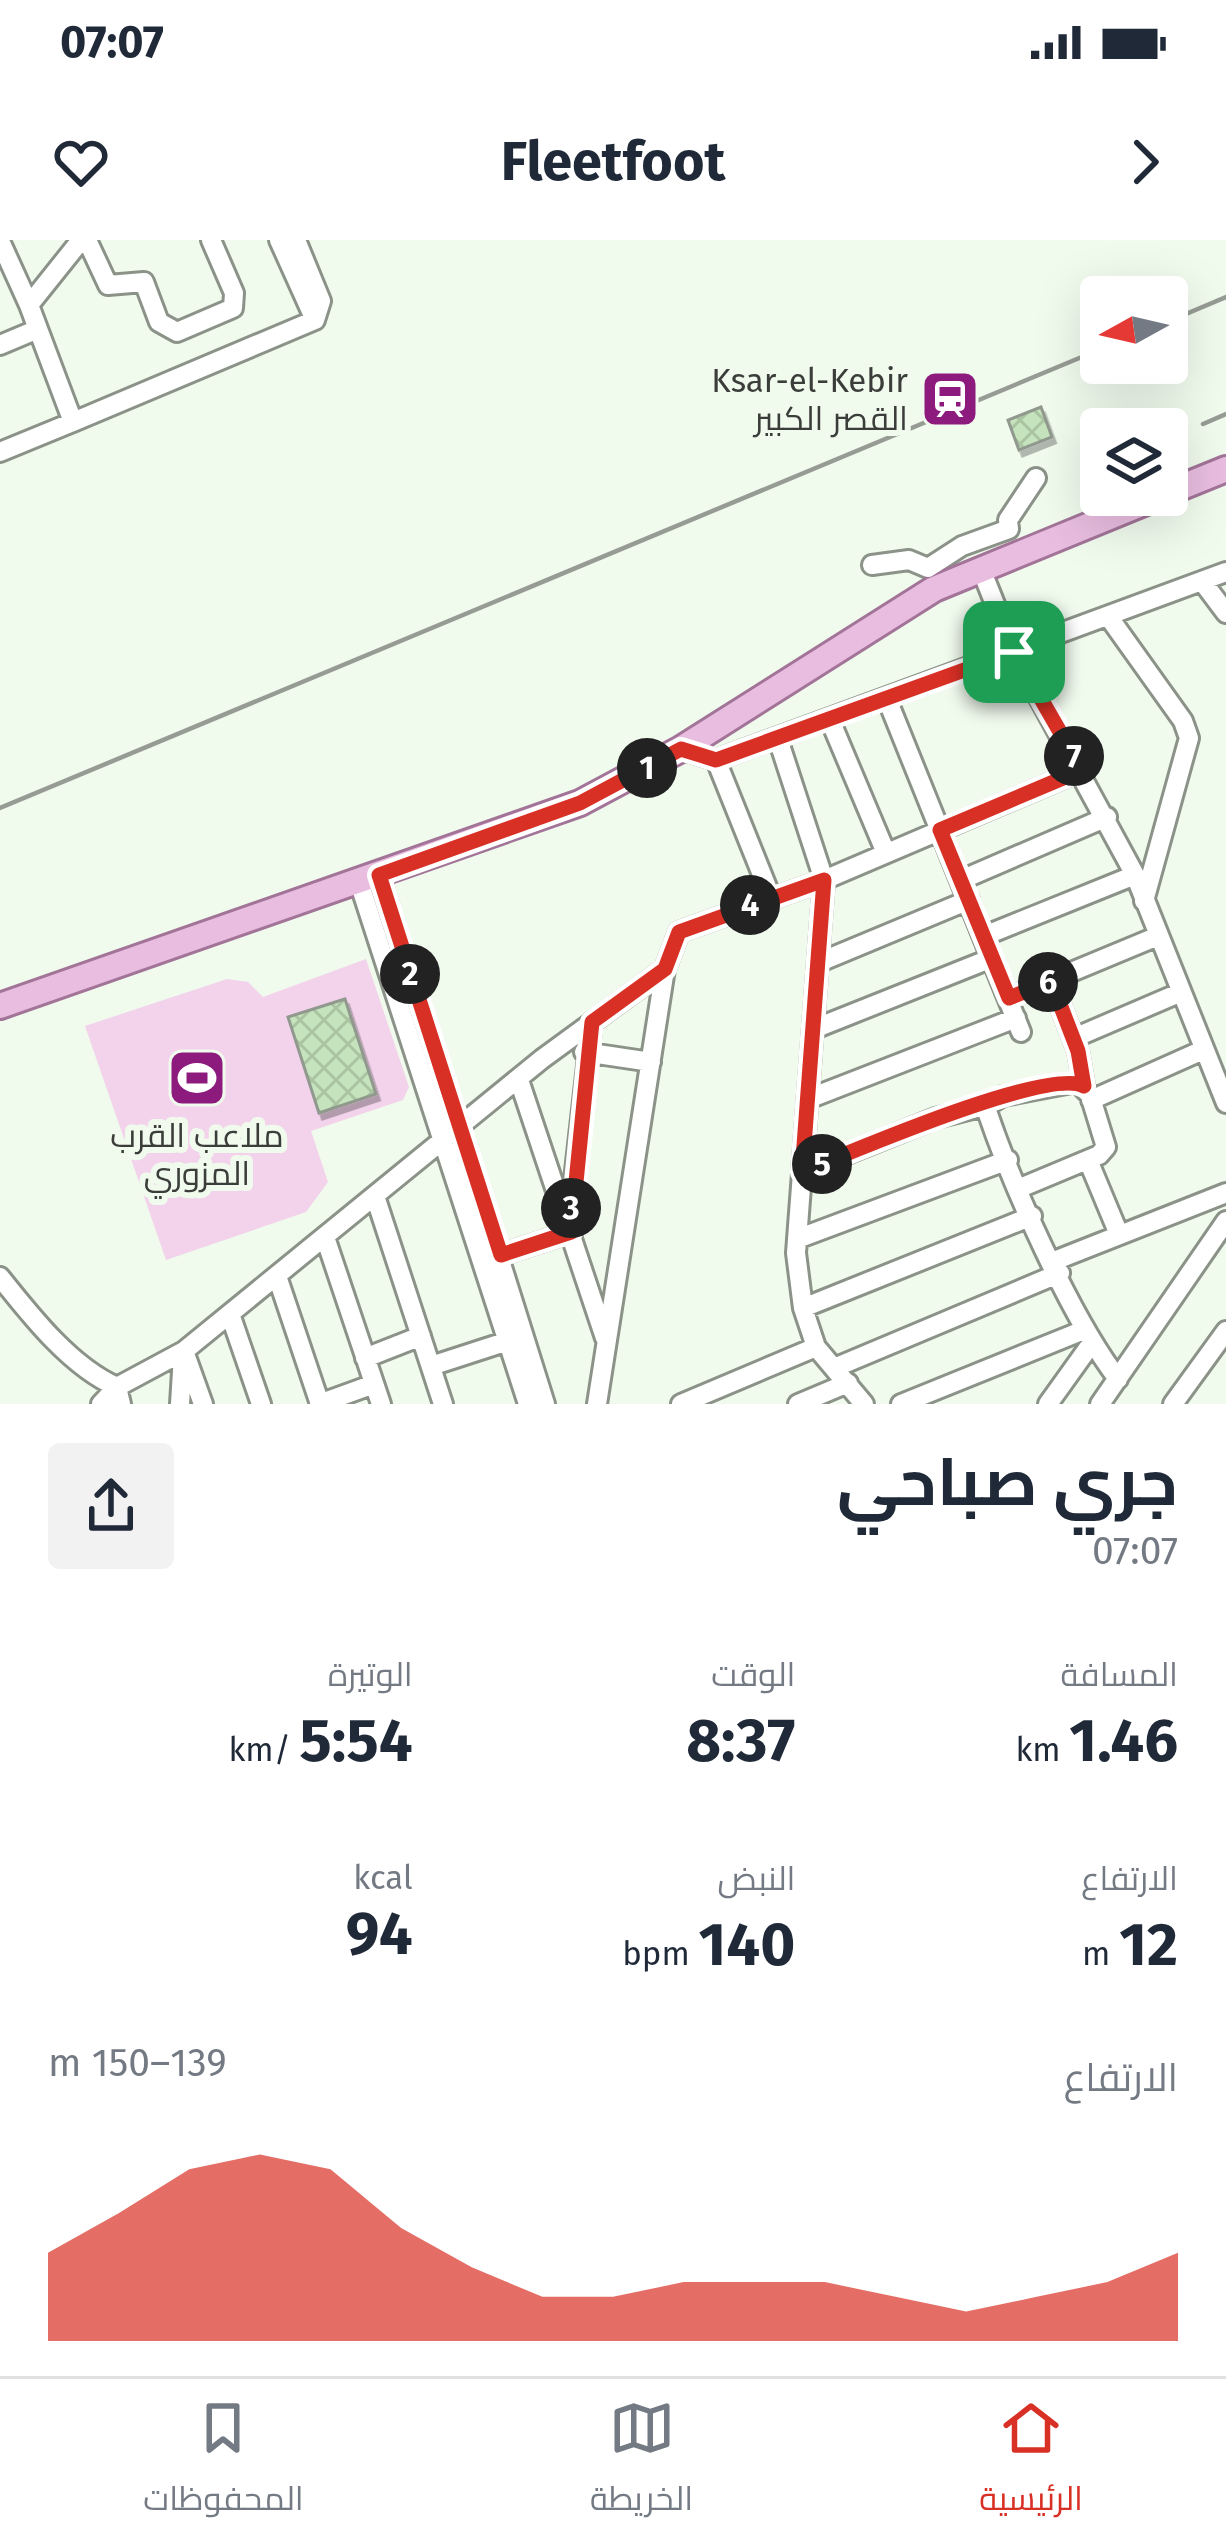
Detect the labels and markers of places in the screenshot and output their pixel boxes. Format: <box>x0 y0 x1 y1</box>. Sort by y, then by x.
place label: Ksar-el-Kebir القصر الكبير <box>711 361 908 439</box>
station icon: Ksar-el-Kebir القصر الكبير <box>919 368 981 430</box>
pin <box>963 601 1065 703</box>
pin: 7 <box>1044 726 1104 786</box>
pin: 1 <box>617 738 677 798</box>
pin: 4 <box>720 875 780 935</box>
pin: 2 <box>380 944 440 1004</box>
pin: 6 <box>1018 952 1078 1012</box>
sports icon: ملاعب القرب المزوري <box>166 1047 228 1109</box>
place label: ملاعب القرب المزوري <box>110 1116 284 1199</box>
pin: 5 <box>792 1134 852 1194</box>
pin: 3 <box>541 1178 601 1238</box>

